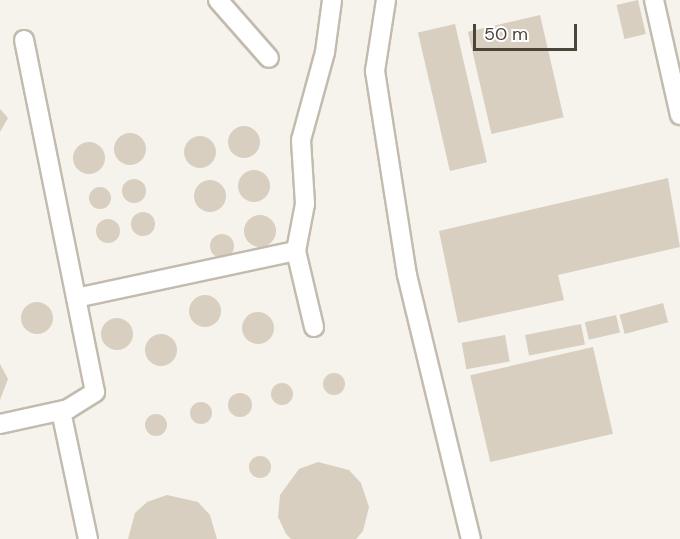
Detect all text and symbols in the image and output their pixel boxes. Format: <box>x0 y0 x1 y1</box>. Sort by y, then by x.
scale bar <box>476 12 580 50</box>
text: 50 m <box>484 22 528 46</box>

